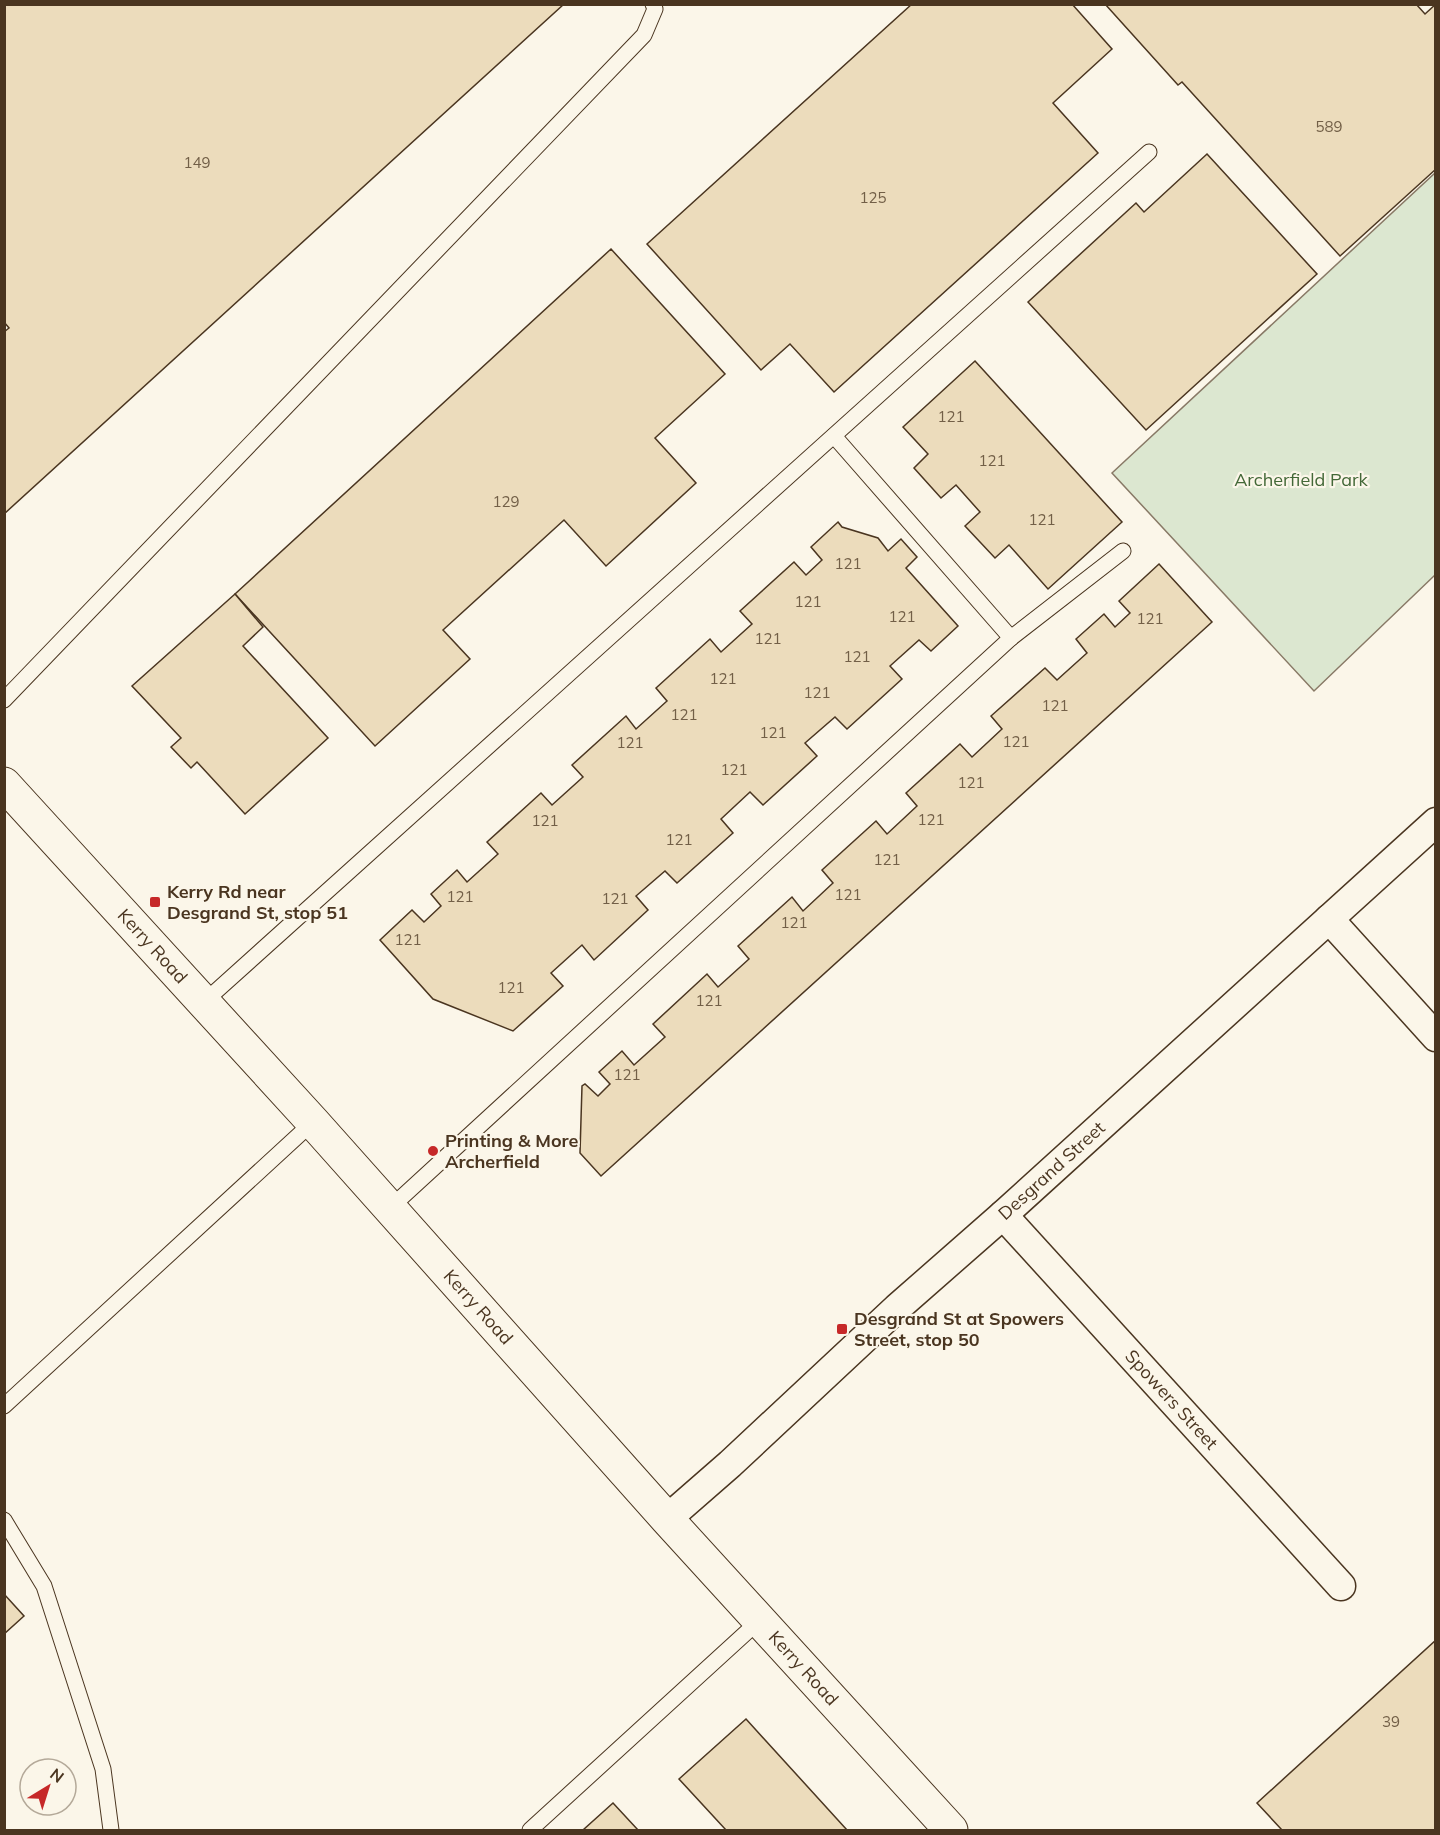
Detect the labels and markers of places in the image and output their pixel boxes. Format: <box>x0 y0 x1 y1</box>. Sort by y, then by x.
place label: Kerry Rd near Desgrand St, stop 51 <box>167 880 348 924</box>
marker: Kerry Rd near Desgrand St, stop 51 <box>148 895 162 909</box>
place label: Printing & More Archerfield <box>445 1129 578 1173</box>
marker: Printing & More Archerfield <box>426 1144 440 1158</box>
place label: Desgrand St at Spowers Street, stop 50 <box>854 1307 1064 1351</box>
marker: Desgrand St at Spowers Street, stop 50 <box>835 1322 849 1336</box>

